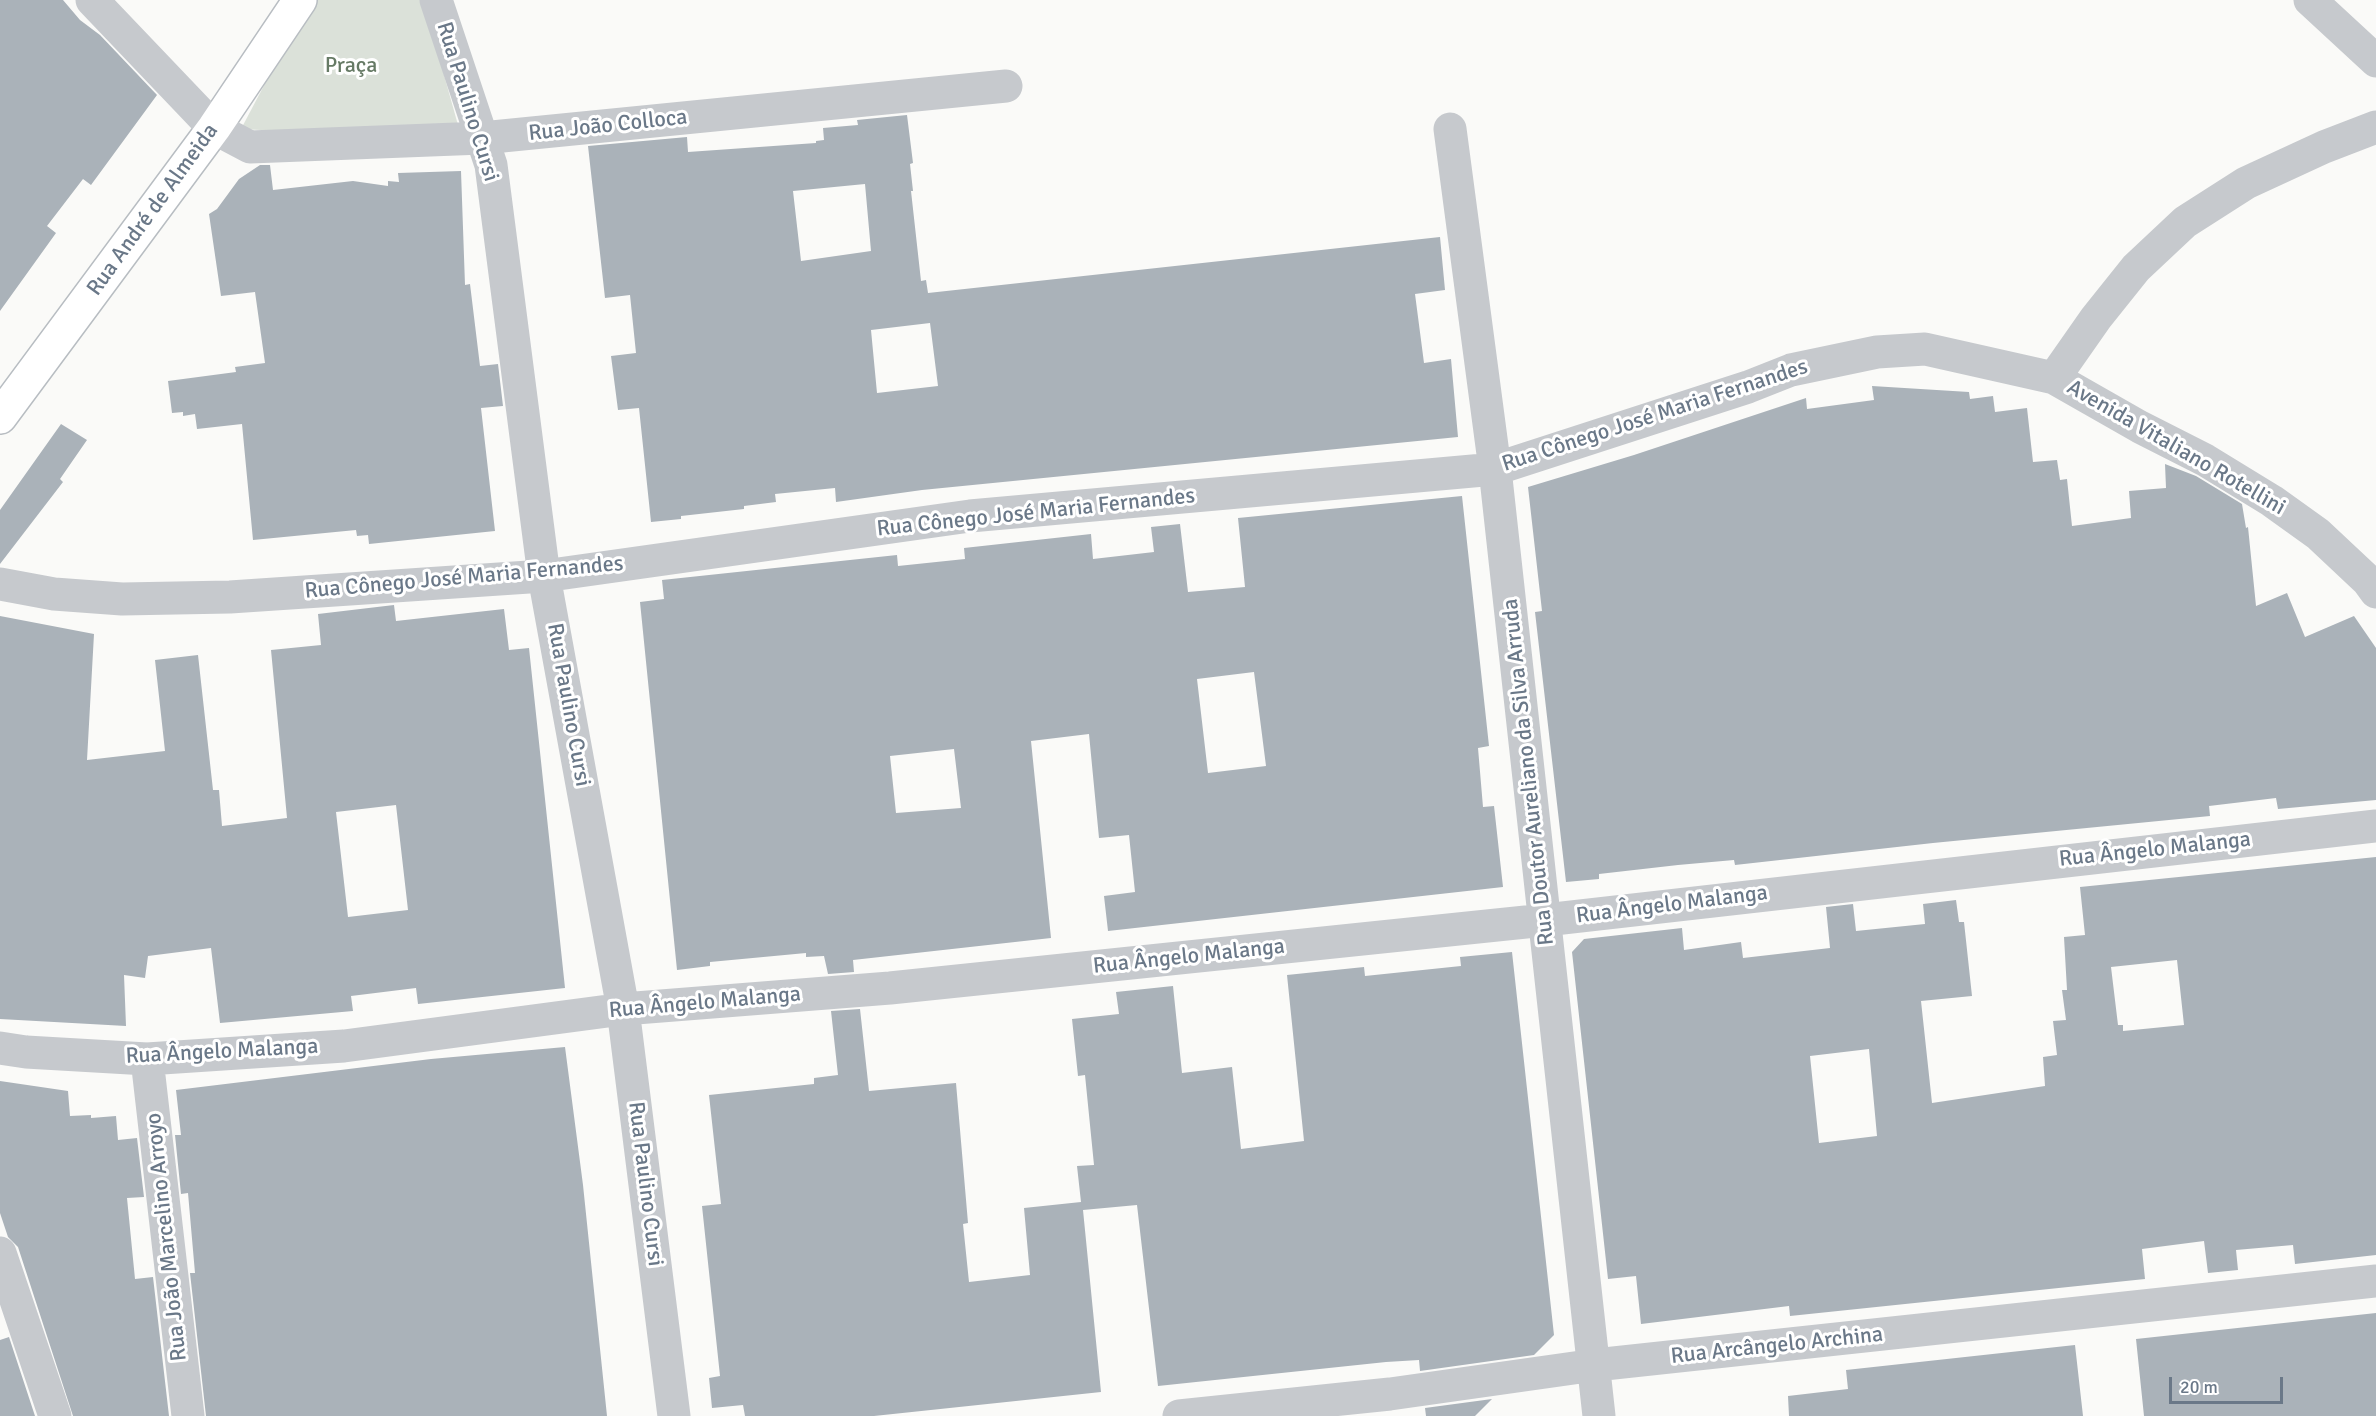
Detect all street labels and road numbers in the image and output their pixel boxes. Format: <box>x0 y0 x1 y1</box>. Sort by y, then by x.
street label: Rua Paulino Cursi <box>430 19 504 185</box>
street label: Rua João Colloca <box>527 105 689 147</box>
street label: Rua André de Almeida <box>82 119 224 301</box>
street label: Rua Cônego José Maria Fernandes <box>1499 354 1811 478</box>
street label: Avenida Vitaliano Rotellini <box>2062 375 2290 521</box>
street label: Rua Cônego José Maria Fernandes <box>876 483 1196 543</box>
street label: Rua Cônego José Maria Fernandes <box>304 551 624 605</box>
street label: Rua Doutor Aureliano da Silva Arruda <box>1498 597 1560 947</box>
street label: Rua Paulino Cursi <box>541 621 595 789</box>
street label: Rua Ângelo Malanga <box>2058 827 2252 873</box>
street label: Rua Ângelo Malanga <box>1575 880 1769 930</box>
street label: Rua Ângelo Malanga <box>1092 934 1286 980</box>
street label: Rua Ângelo Malanga <box>608 981 802 1025</box>
street label: Rua Ângelo Malanga <box>125 1034 319 1070</box>
street label: Rua Paulino Cursi <box>622 1100 668 1268</box>
street label: Rua João Marcelino Arroyo <box>141 1111 193 1363</box>
street label: Rua Arcângelo Archina <box>1670 1322 1884 1370</box>

